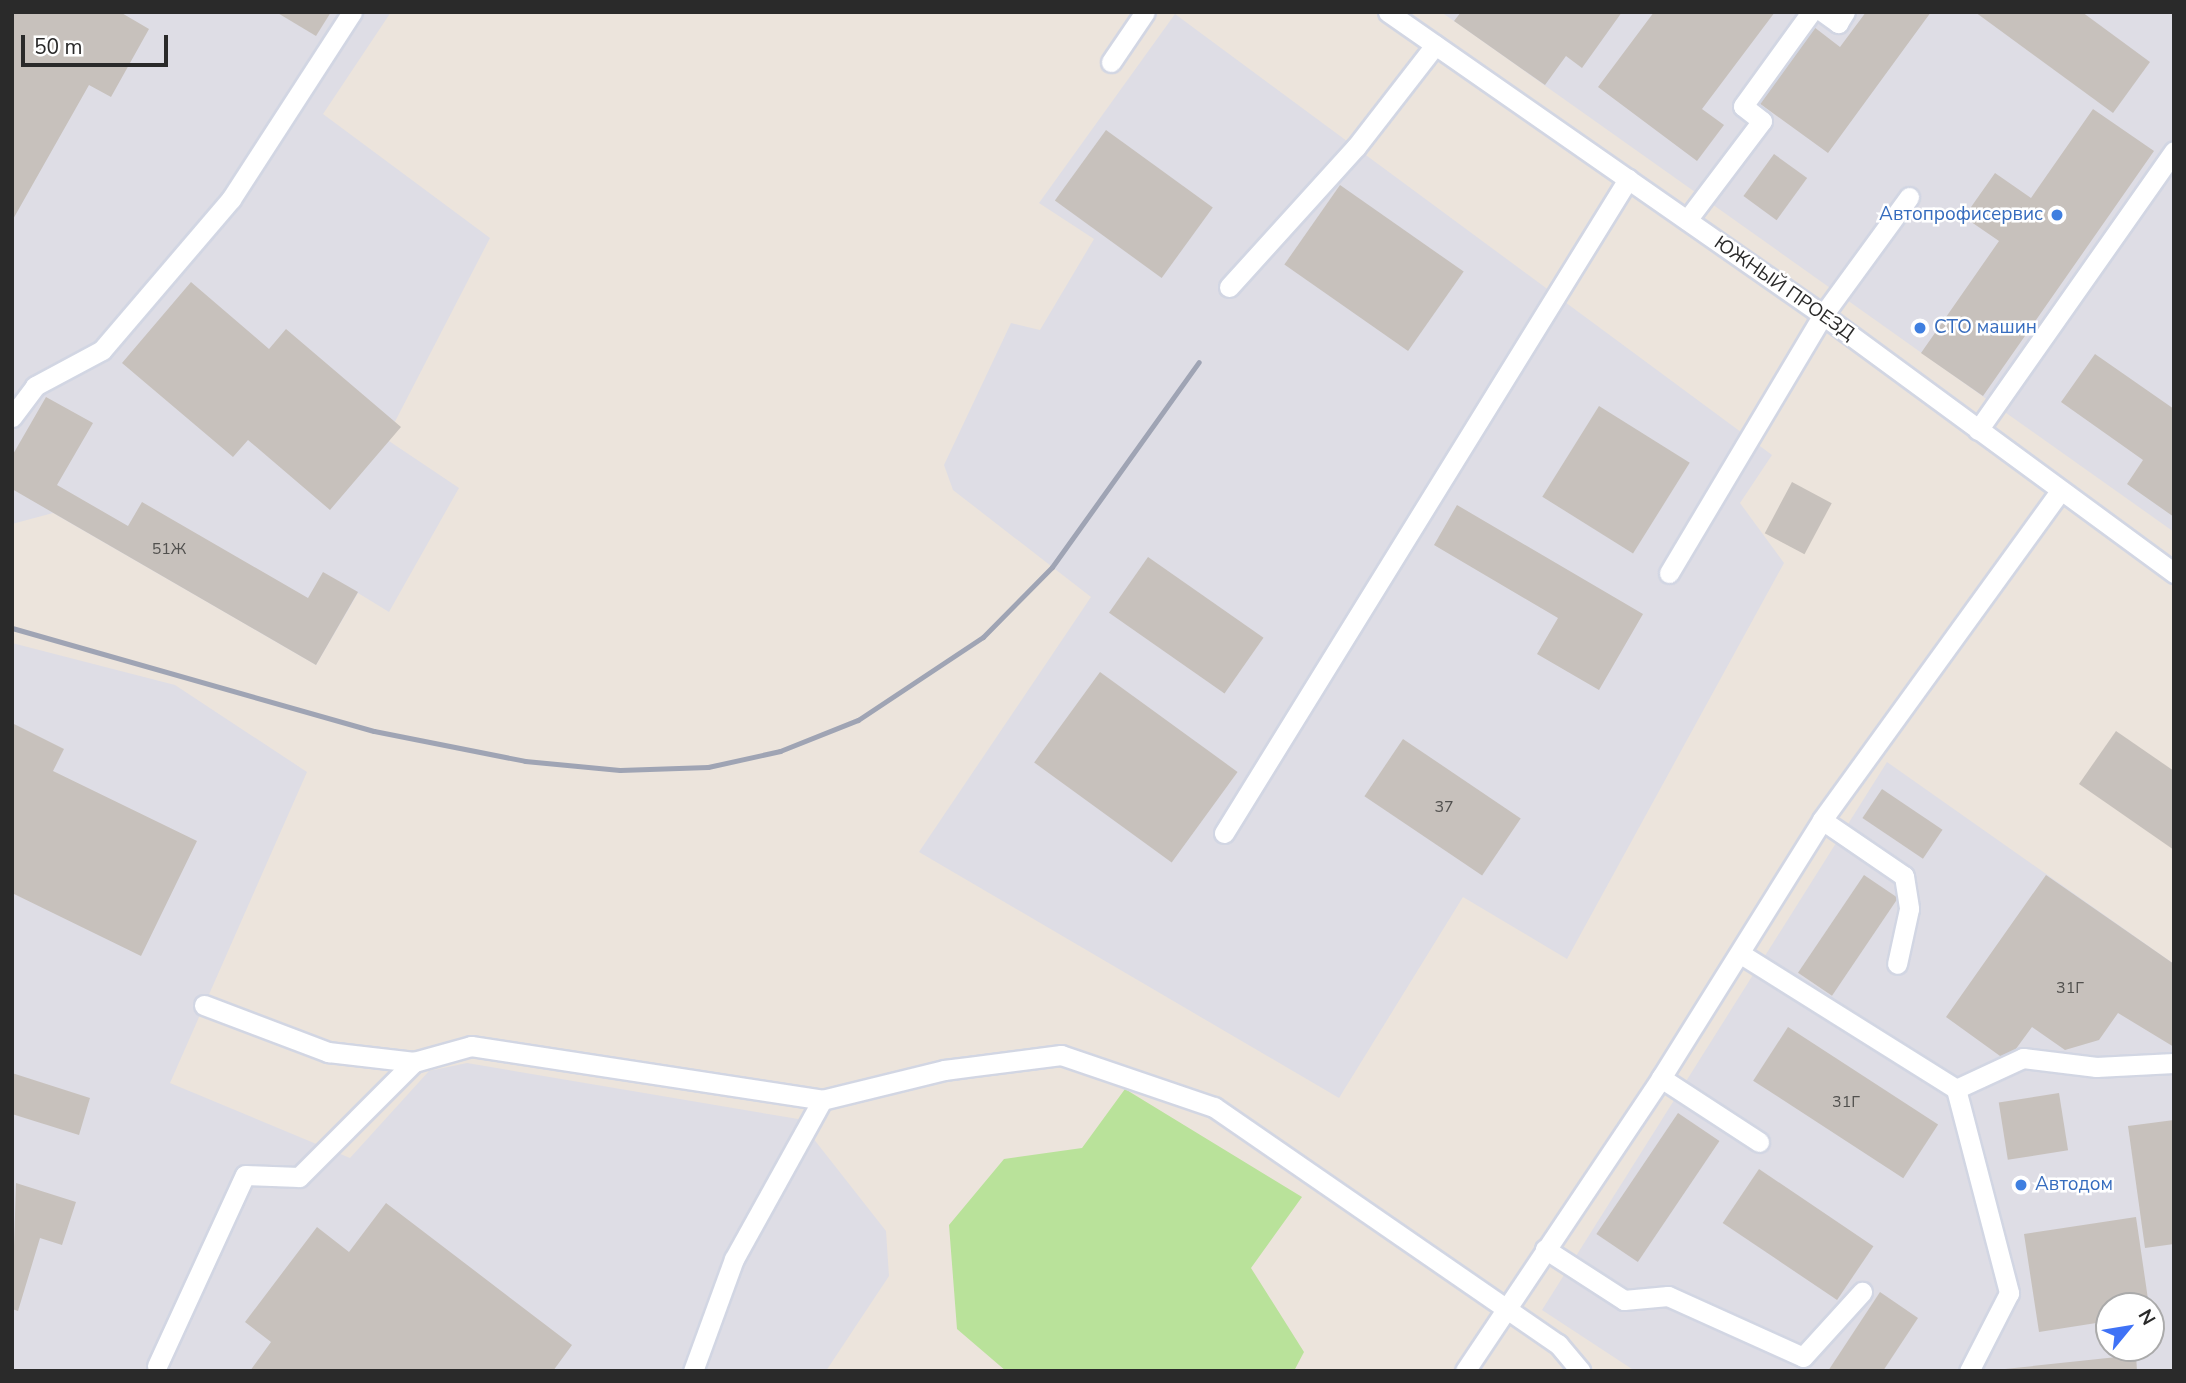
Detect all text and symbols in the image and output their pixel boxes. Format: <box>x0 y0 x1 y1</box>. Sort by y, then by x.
scale bar <box>24 21 172 65</box>
text: 50 m <box>34 33 83 61</box>
place label: Автопрофисервис <box>1879 204 2043 226</box>
marker: Автопрофисервис <box>2049 207 2065 223</box>
street label: ЮЖНЫЙ ПРОЕЗД <box>1709 232 1859 346</box>
place label: СТО машин <box>1934 317 2037 339</box>
marker: СТО машин <box>1912 320 1928 336</box>
house number: 51Ж <box>152 539 186 559</box>
house number: 37 <box>1434 797 1454 817</box>
house number: 31Г <box>2056 978 2084 998</box>
house number: 31Г <box>1832 1092 1860 1112</box>
place label: Автодом <box>2035 1174 2113 1196</box>
marker: Автодом <box>2013 1177 2029 1193</box>
north arrow <box>2095 1292 2165 1362</box>
text: N <box>2132 1305 2161 1330</box>

